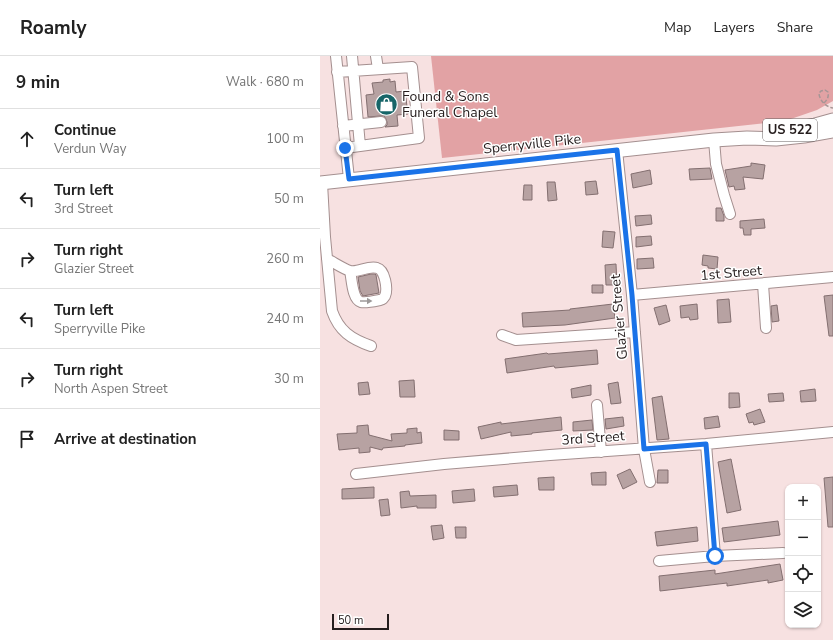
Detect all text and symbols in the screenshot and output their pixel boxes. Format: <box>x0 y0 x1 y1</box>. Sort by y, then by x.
text: Roamly <box>20 15 87 41</box>
text: Map <box>664 18 691 37</box>
text: Layers <box>713 18 755 37</box>
text: Share <box>777 18 813 37</box>
text: 9 min <box>16 71 60 94</box>
text: Walk · 680 m <box>226 73 304 91</box>
place label: Found & Sons Funeral Chapel <box>402 87 498 122</box>
shop icon: Found & Sons Funeral Chapel <box>374 91 400 117</box>
road number: US 522 <box>763 119 817 141</box>
text: Continue <box>54 120 116 140</box>
icon: ahead <box>16 128 38 150</box>
street label: Sperryville Pike <box>482 129 582 159</box>
text: 100 m <box>266 130 304 148</box>
route end <box>336 139 354 157</box>
text: Verdun Way <box>54 140 126 158</box>
text: Turn left <box>54 180 113 200</box>
icon: left <box>16 188 38 210</box>
text: 50 m <box>274 190 304 208</box>
text: 3rd Street <box>54 200 113 218</box>
text: Turn right <box>54 240 123 260</box>
icon: right <box>16 248 38 270</box>
text: 260 m <box>266 250 304 268</box>
text: Glazier Street <box>54 260 134 278</box>
street label: 1st Street <box>699 261 763 285</box>
street label: Glazier Street <box>606 273 632 361</box>
one-way arrow <box>360 298 373 304</box>
text: Turn left <box>54 300 113 320</box>
icon: left <box>16 308 38 330</box>
text: 240 m <box>266 310 304 328</box>
text: Sperryville Pike <box>54 320 145 338</box>
text: Turn right <box>54 360 123 380</box>
icon: right <box>16 368 38 390</box>
text: 30 m <box>274 370 304 388</box>
text: North Aspen Street <box>54 380 167 398</box>
street label: 3rd Street <box>561 426 625 450</box>
icon: arrive <box>16 428 38 450</box>
text: Arrive at destination <box>54 429 197 449</box>
map controls <box>785 484 821 628</box>
button: + <box>785 484 821 520</box>
button: − <box>785 520 821 556</box>
route start <box>706 547 724 565</box>
button: locate <box>785 556 821 592</box>
button: layers <box>785 592 821 628</box>
scale bar <box>332 612 389 631</box>
text: 50 m <box>338 613 363 628</box>

